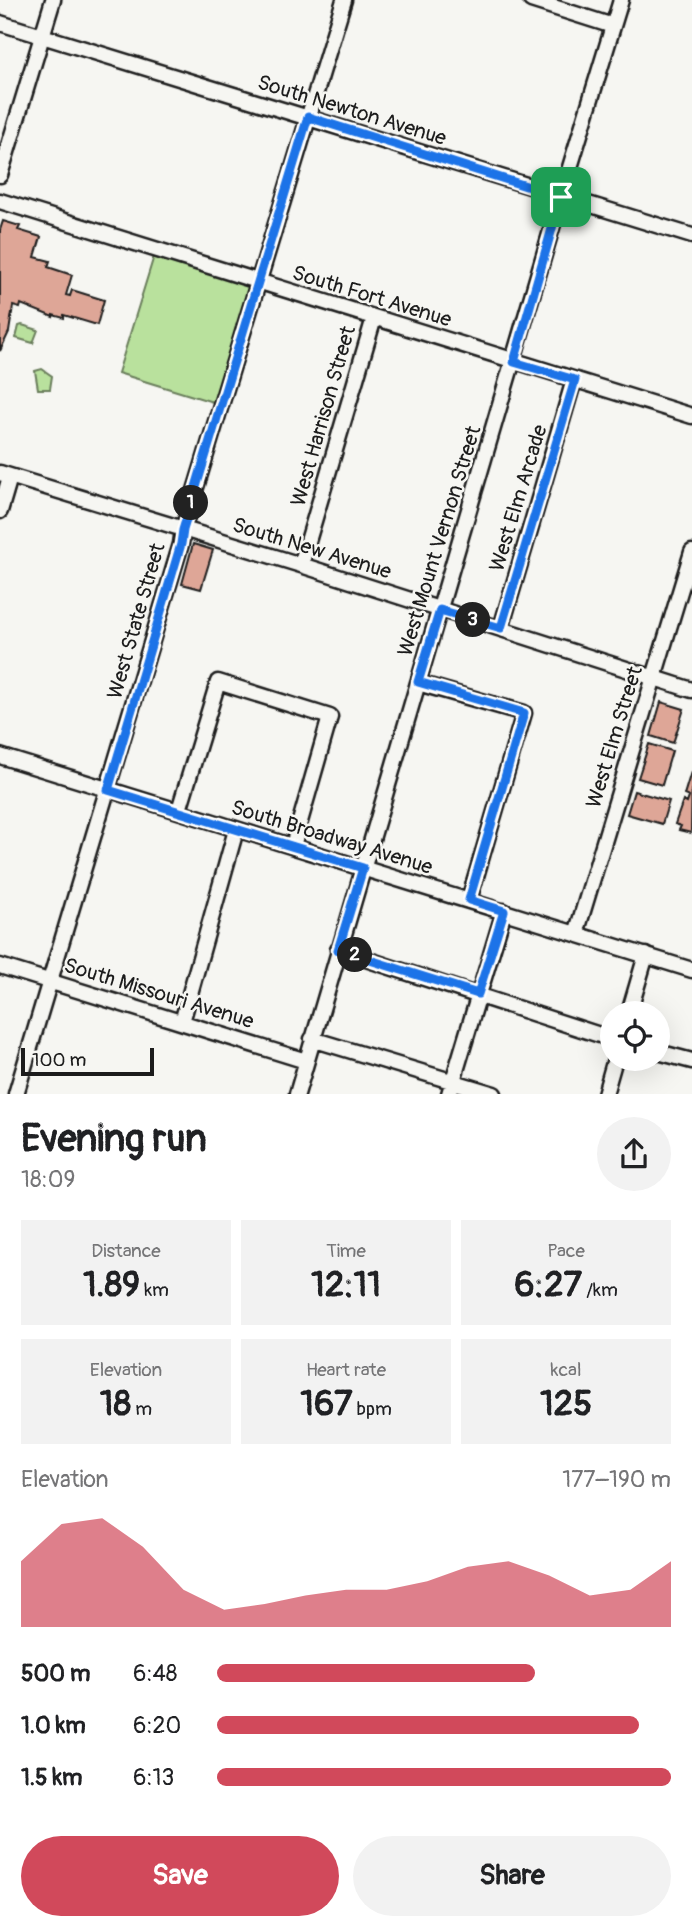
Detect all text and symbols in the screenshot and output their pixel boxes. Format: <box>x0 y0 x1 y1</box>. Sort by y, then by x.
street label: South Newton Avenue <box>254 69 450 152</box>
pin <box>531 167 591 227</box>
icon: arrive <box>542 178 580 216</box>
street label: South Fort Avenue <box>289 259 455 334</box>
street label: West Harrison Street <box>285 322 362 509</box>
street label: West Elm Arcade <box>483 421 554 575</box>
street label: West Mount Vernon Street <box>392 422 488 660</box>
pin: 1 <box>174 486 208 520</box>
text: 1 <box>187 490 194 514</box>
street label: South New Avenue <box>229 511 395 586</box>
street label: West State Street <box>101 540 172 702</box>
pin: 3 <box>456 602 490 638</box>
text: 3 <box>467 607 478 631</box>
street label: West Elm Street <box>580 663 649 811</box>
street label: South Broadway Avenue <box>228 794 436 881</box>
pin: 2 <box>338 937 372 972</box>
text: 2 <box>349 942 360 966</box>
street label: South Missouri Avenue <box>61 952 257 1035</box>
map controls <box>600 1001 670 1071</box>
button: locate <box>600 1001 670 1071</box>
scale bar <box>21 1044 154 1076</box>
text: 100 m <box>32 1048 86 1072</box>
text: Evening run <box>21 1115 207 1163</box>
button: share <box>597 1117 671 1191</box>
text: 18:09 <box>21 1165 75 1194</box>
text: Distance <box>91 1239 161 1263</box>
text: Time <box>326 1239 366 1263</box>
text: Pace <box>547 1239 585 1263</box>
text: 1.89 <box>83 1263 140 1307</box>
text: 12:11 <box>311 1263 381 1307</box>
text: 6:27 <box>514 1263 582 1307</box>
text: km <box>140 1278 169 1302</box>
text: /km <box>582 1278 618 1302</box>
text: Elevation <box>90 1358 162 1382</box>
text: Heart rate <box>306 1358 386 1382</box>
text: kcal <box>551 1358 581 1382</box>
text: 18 <box>100 1382 131 1426</box>
text: 167 <box>300 1382 352 1426</box>
text: 125 <box>540 1382 592 1426</box>
text: m <box>131 1397 152 1421</box>
text: bpm <box>352 1397 392 1421</box>
text: Elevation <box>21 1465 109 1494</box>
text: 177–190 m <box>562 1465 671 1494</box>
text: 500 m <box>21 1659 90 1688</box>
text: 6:48 <box>133 1659 177 1688</box>
text: 1.0 km <box>21 1711 86 1740</box>
text: 6:20 <box>133 1711 181 1740</box>
text: 1.5 km <box>21 1763 83 1792</box>
text: 6:13 <box>133 1763 174 1792</box>
button: Save <box>21 1836 339 1916</box>
button: Share <box>353 1836 671 1916</box>

